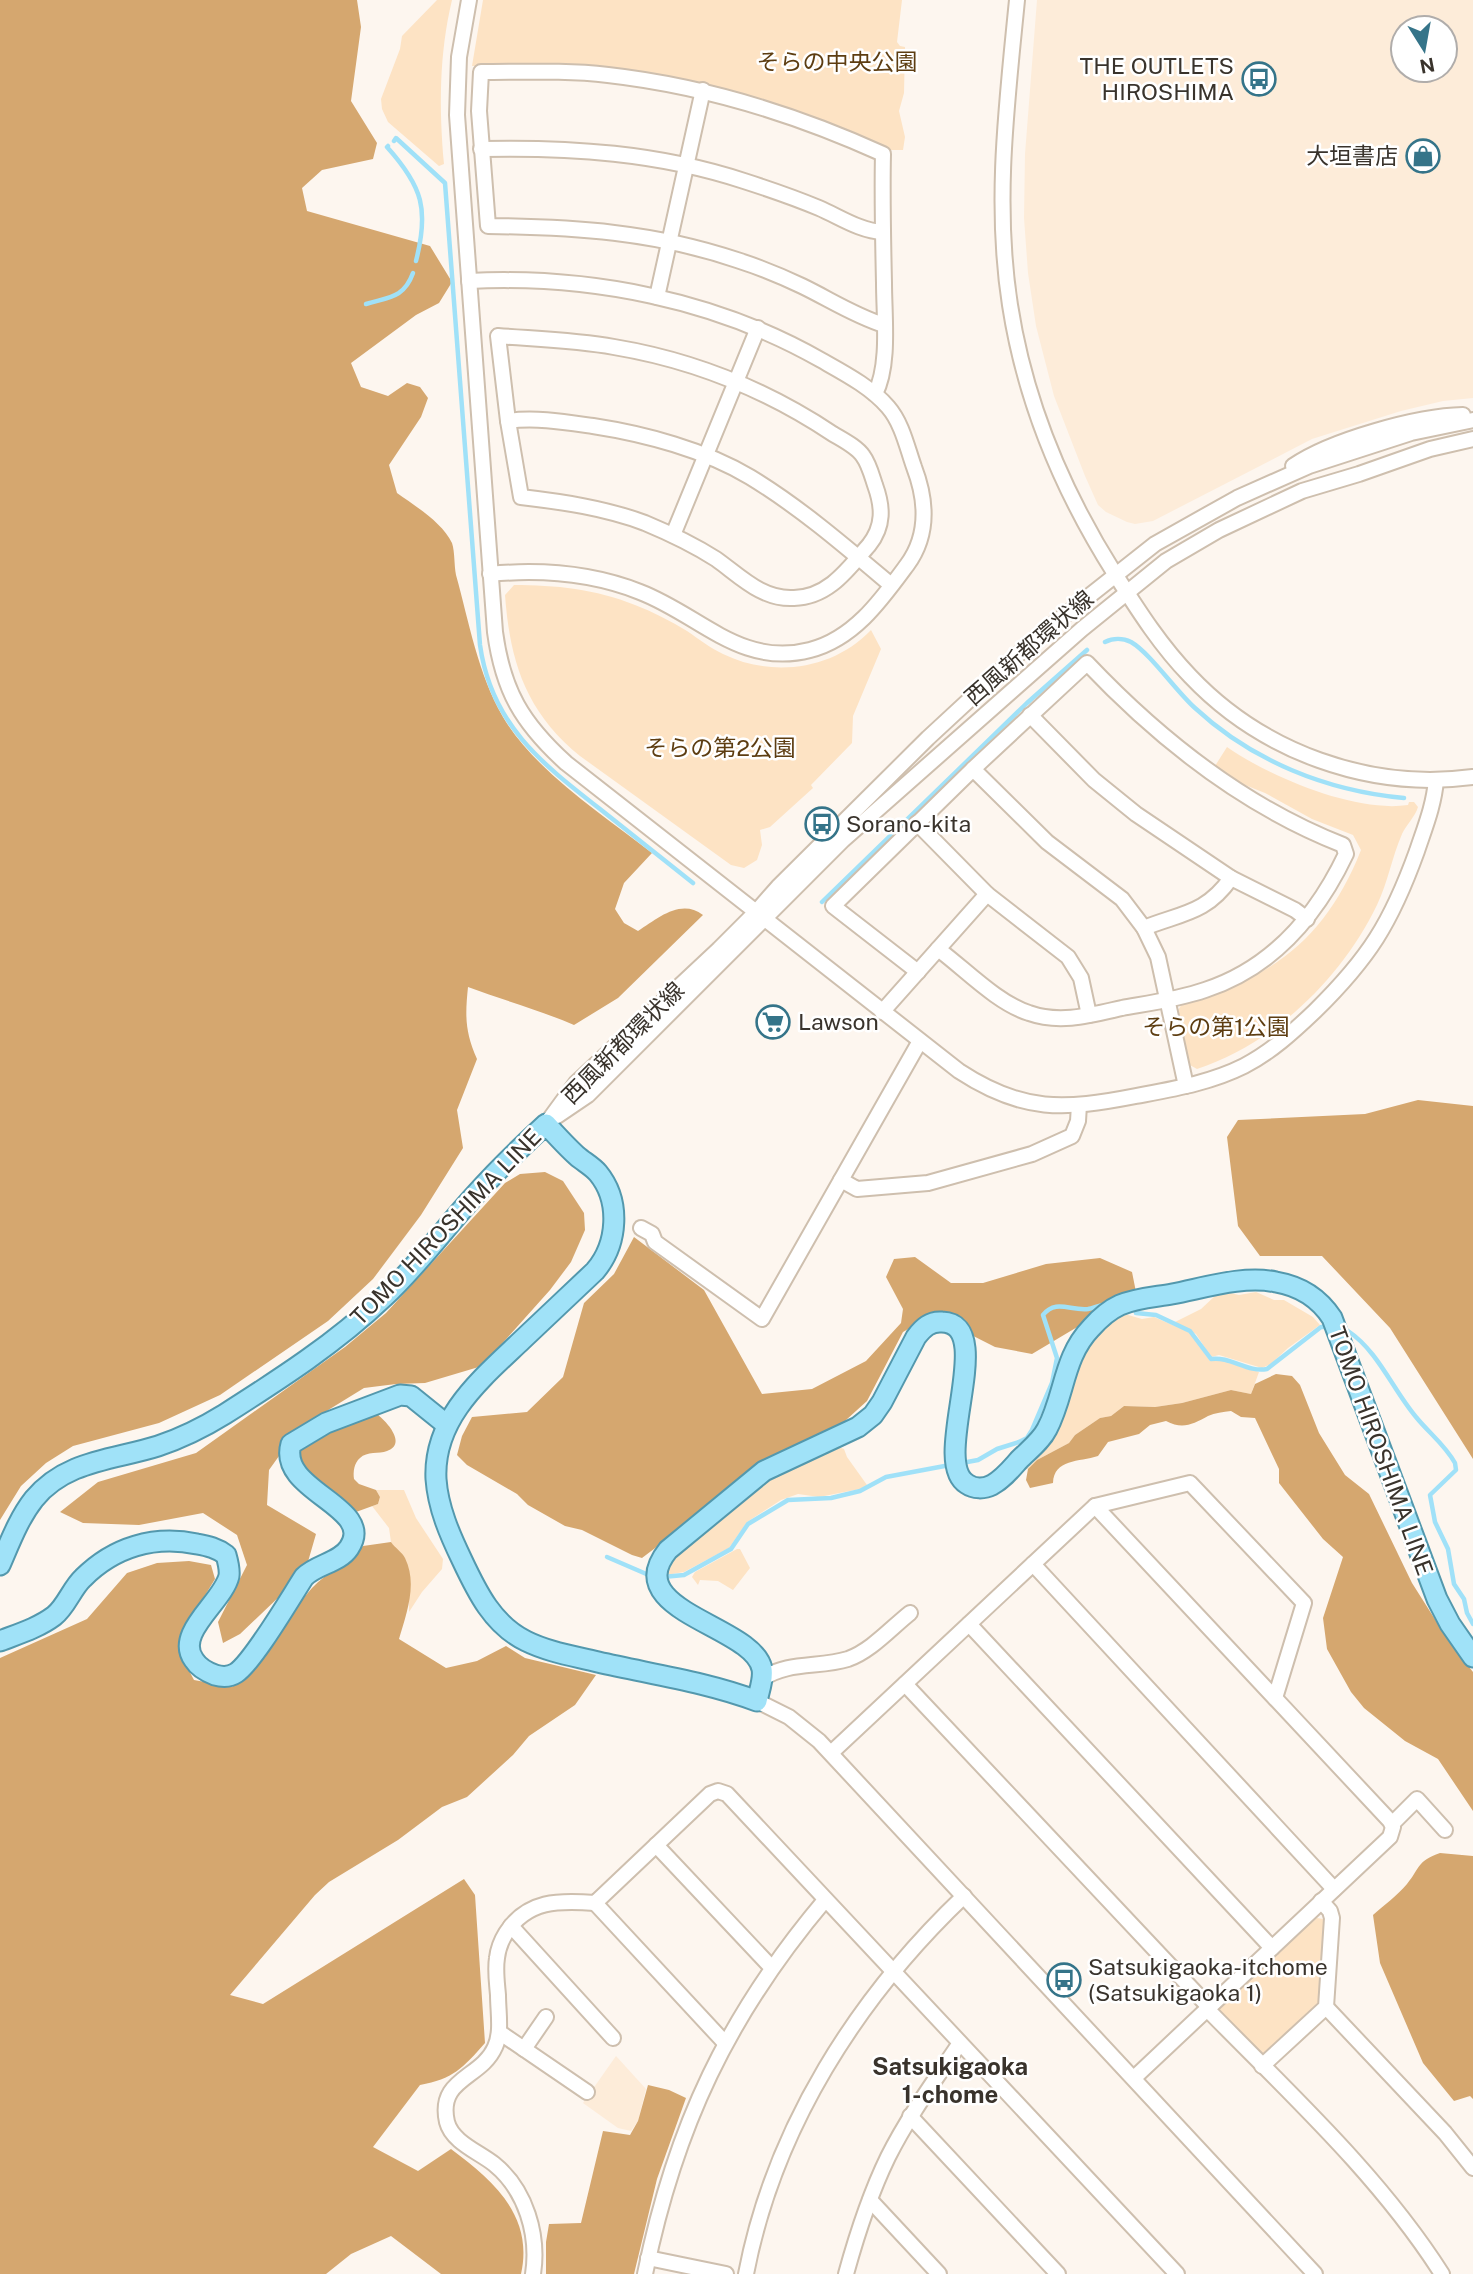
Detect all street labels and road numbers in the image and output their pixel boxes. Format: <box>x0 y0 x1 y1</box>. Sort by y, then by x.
street label: 西風新都環状線 <box>959 585 1098 711</box>
street label: 西風新都環状線 <box>556 976 689 1109</box>
street label: TOMO HIROSHIMA LINE <box>345 1123 547 1330</box>
street label: TOMO HIROSHIMA LINE <box>1324 1323 1439 1579</box>

